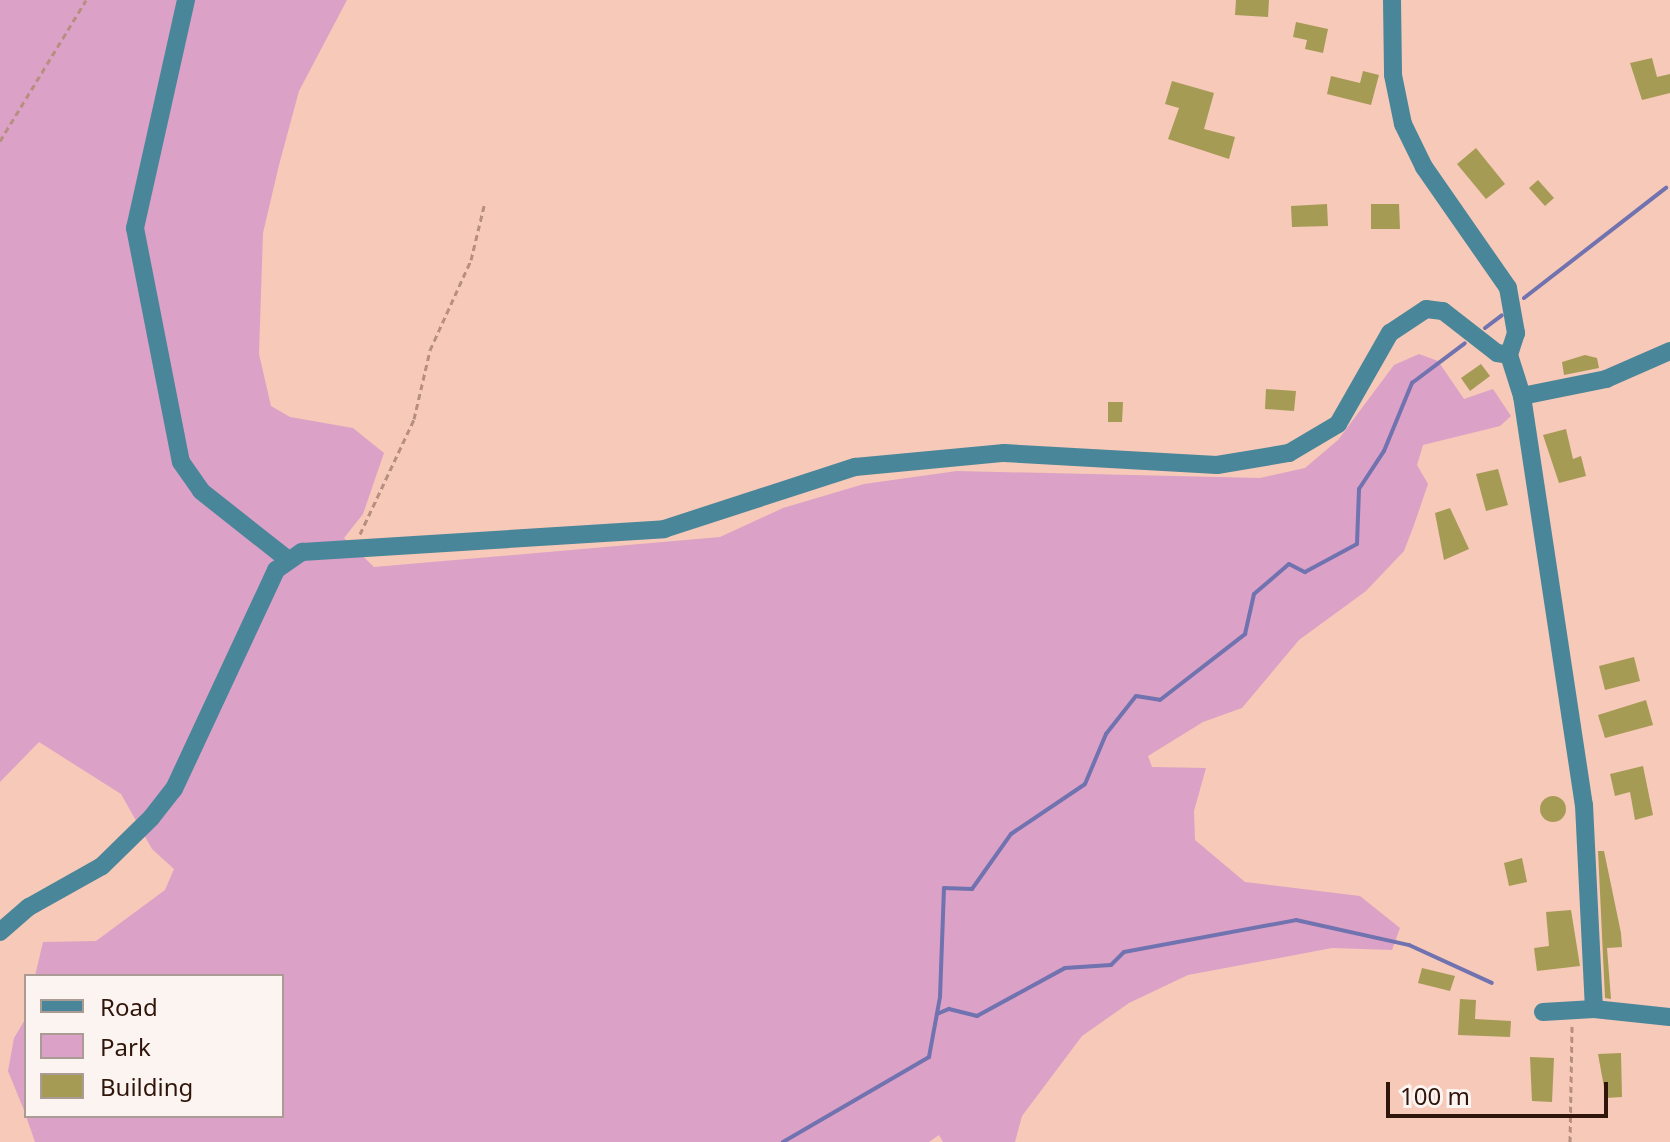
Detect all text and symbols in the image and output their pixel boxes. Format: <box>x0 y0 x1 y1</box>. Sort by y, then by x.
legend <box>24 974 284 1118</box>
text: Road <box>100 990 158 1023</box>
text: Park <box>100 1030 151 1063</box>
scale bar <box>1390 1066 1612 1116</box>
text: Building <box>100 1070 193 1103</box>
text: 100 m <box>1400 1079 1470 1112</box>

